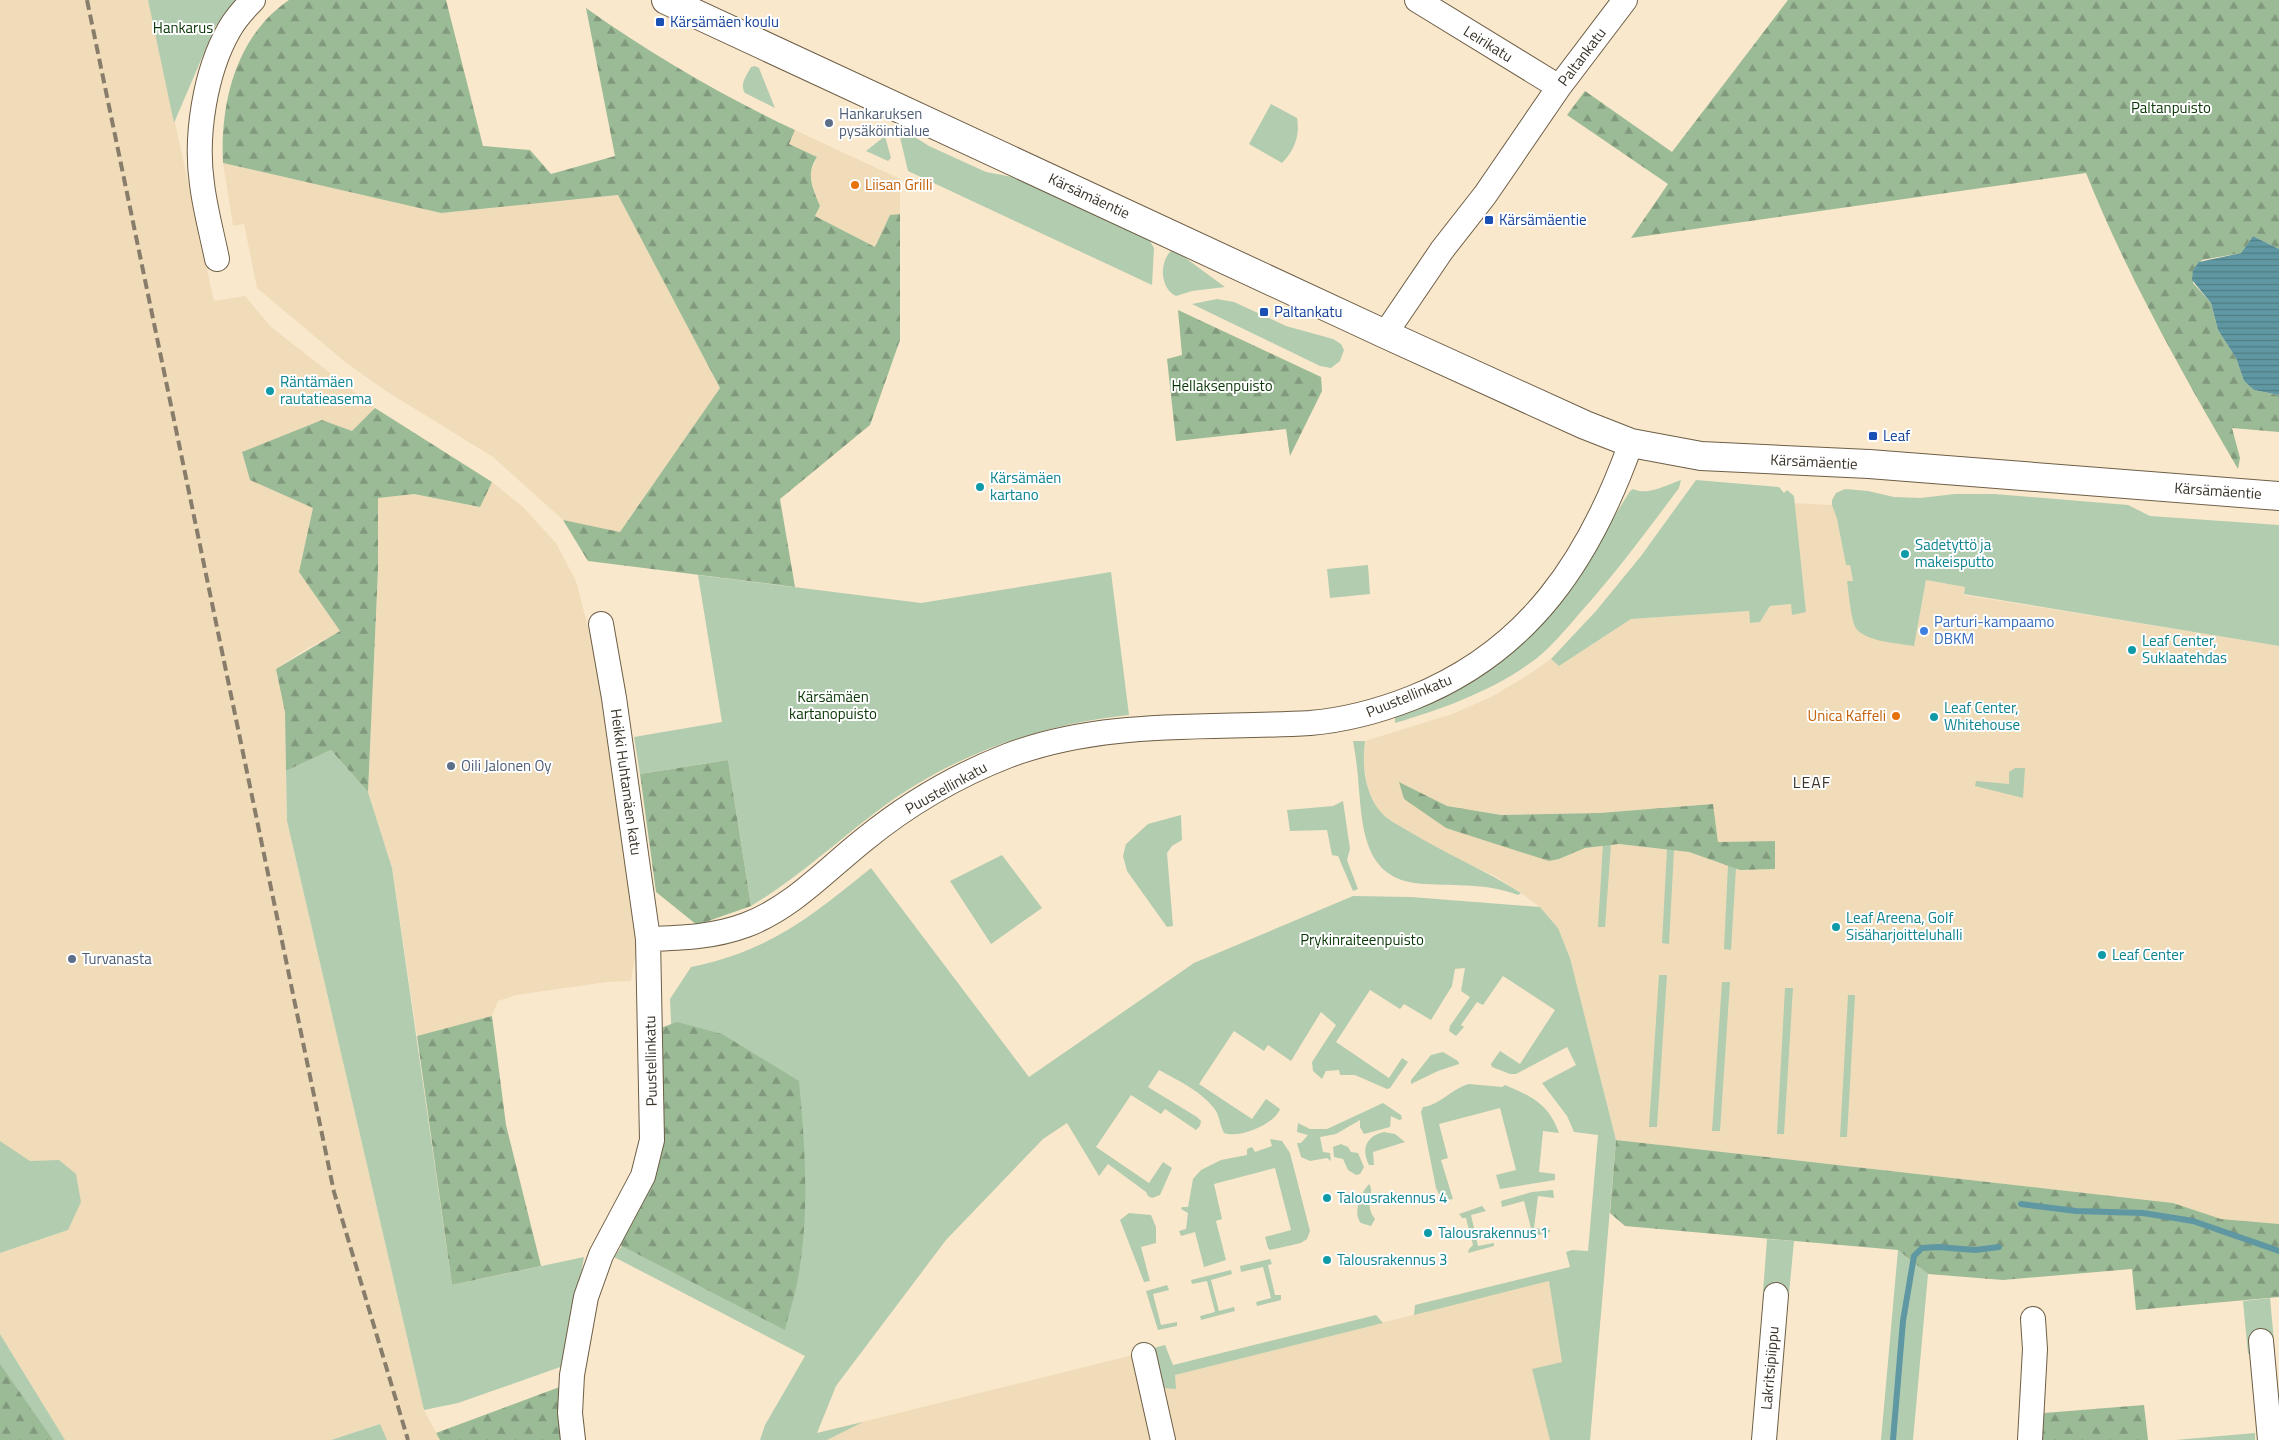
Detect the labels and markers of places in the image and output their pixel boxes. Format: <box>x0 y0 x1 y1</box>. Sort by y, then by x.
place label: Kärsämäen koulu <box>670 10 779 33</box>
marker: Kärsämäen koulu <box>654 16 666 28</box>
place label: Hankaruksen pysäköintialue <box>839 102 930 142</box>
marker: Hankaruksen pysäköintialue <box>823 117 835 129</box>
place label: Liisan Grilli <box>865 173 933 196</box>
marker: Liisan Grilli <box>849 179 861 191</box>
place label: Kärsämäentie <box>1499 208 1587 231</box>
marker: Kärsämäentie <box>1483 214 1495 226</box>
place label: Paltankatu <box>1274 300 1343 323</box>
marker: Paltankatu <box>1258 306 1270 318</box>
place label: Räntämäen rautatieasema <box>280 370 372 410</box>
marker: Räntämäen rautatieasema <box>264 385 276 397</box>
place label: Leaf <box>1883 424 1910 447</box>
marker: Leaf <box>1867 430 1879 442</box>
place label: Kärsämäen kartano <box>990 466 1061 506</box>
marker: Kärsämäen kartano <box>974 481 986 493</box>
place label: Sadetyttö ja makeisputto <box>1915 533 1994 573</box>
marker: Sadetyttö ja makeisputto <box>1899 548 1911 560</box>
place label: Parturi-kampaamo DBKM <box>1934 610 2054 650</box>
marker: Parturi-kampaamo DBKM <box>1918 625 1930 637</box>
place label: Leaf Center, Suklaatehdas <box>2142 629 2227 669</box>
marker: Leaf Center, Suklaatehdas <box>2126 644 2138 656</box>
place label: Leaf Center, Whitehouse <box>1944 696 2020 736</box>
place label: Unica Kaffeli <box>1807 704 1886 727</box>
marker: Unica Kaffeli <box>1890 710 1902 722</box>
marker: Leaf Center, Whitehouse <box>1928 711 1940 723</box>
place label: Oili Jalonen Oy <box>461 754 552 777</box>
marker: Oili Jalonen Oy <box>445 760 457 772</box>
place label: Leaf Areena, Golf Sisäharjoitteluhalli <box>1846 906 1962 946</box>
marker: Leaf Areena, Golf Sisäharjoitteluhalli <box>1830 921 1842 933</box>
place label: Leaf Center <box>2112 943 2184 966</box>
place label: Turvanasta <box>82 947 152 970</box>
marker: Leaf Center <box>2096 949 2108 961</box>
marker: Turvanasta <box>66 953 78 965</box>
place label: Talousrakennus 4 <box>1337 1186 1447 1209</box>
marker: Talousrakennus 4 <box>1321 1192 1333 1204</box>
place label: Talousrakennus 1 <box>1438 1221 1548 1244</box>
marker: Talousrakennus 1 <box>1422 1227 1434 1239</box>
place label: Talousrakennus 3 <box>1337 1248 1447 1271</box>
marker: Talousrakennus 3 <box>1321 1254 1333 1266</box>

